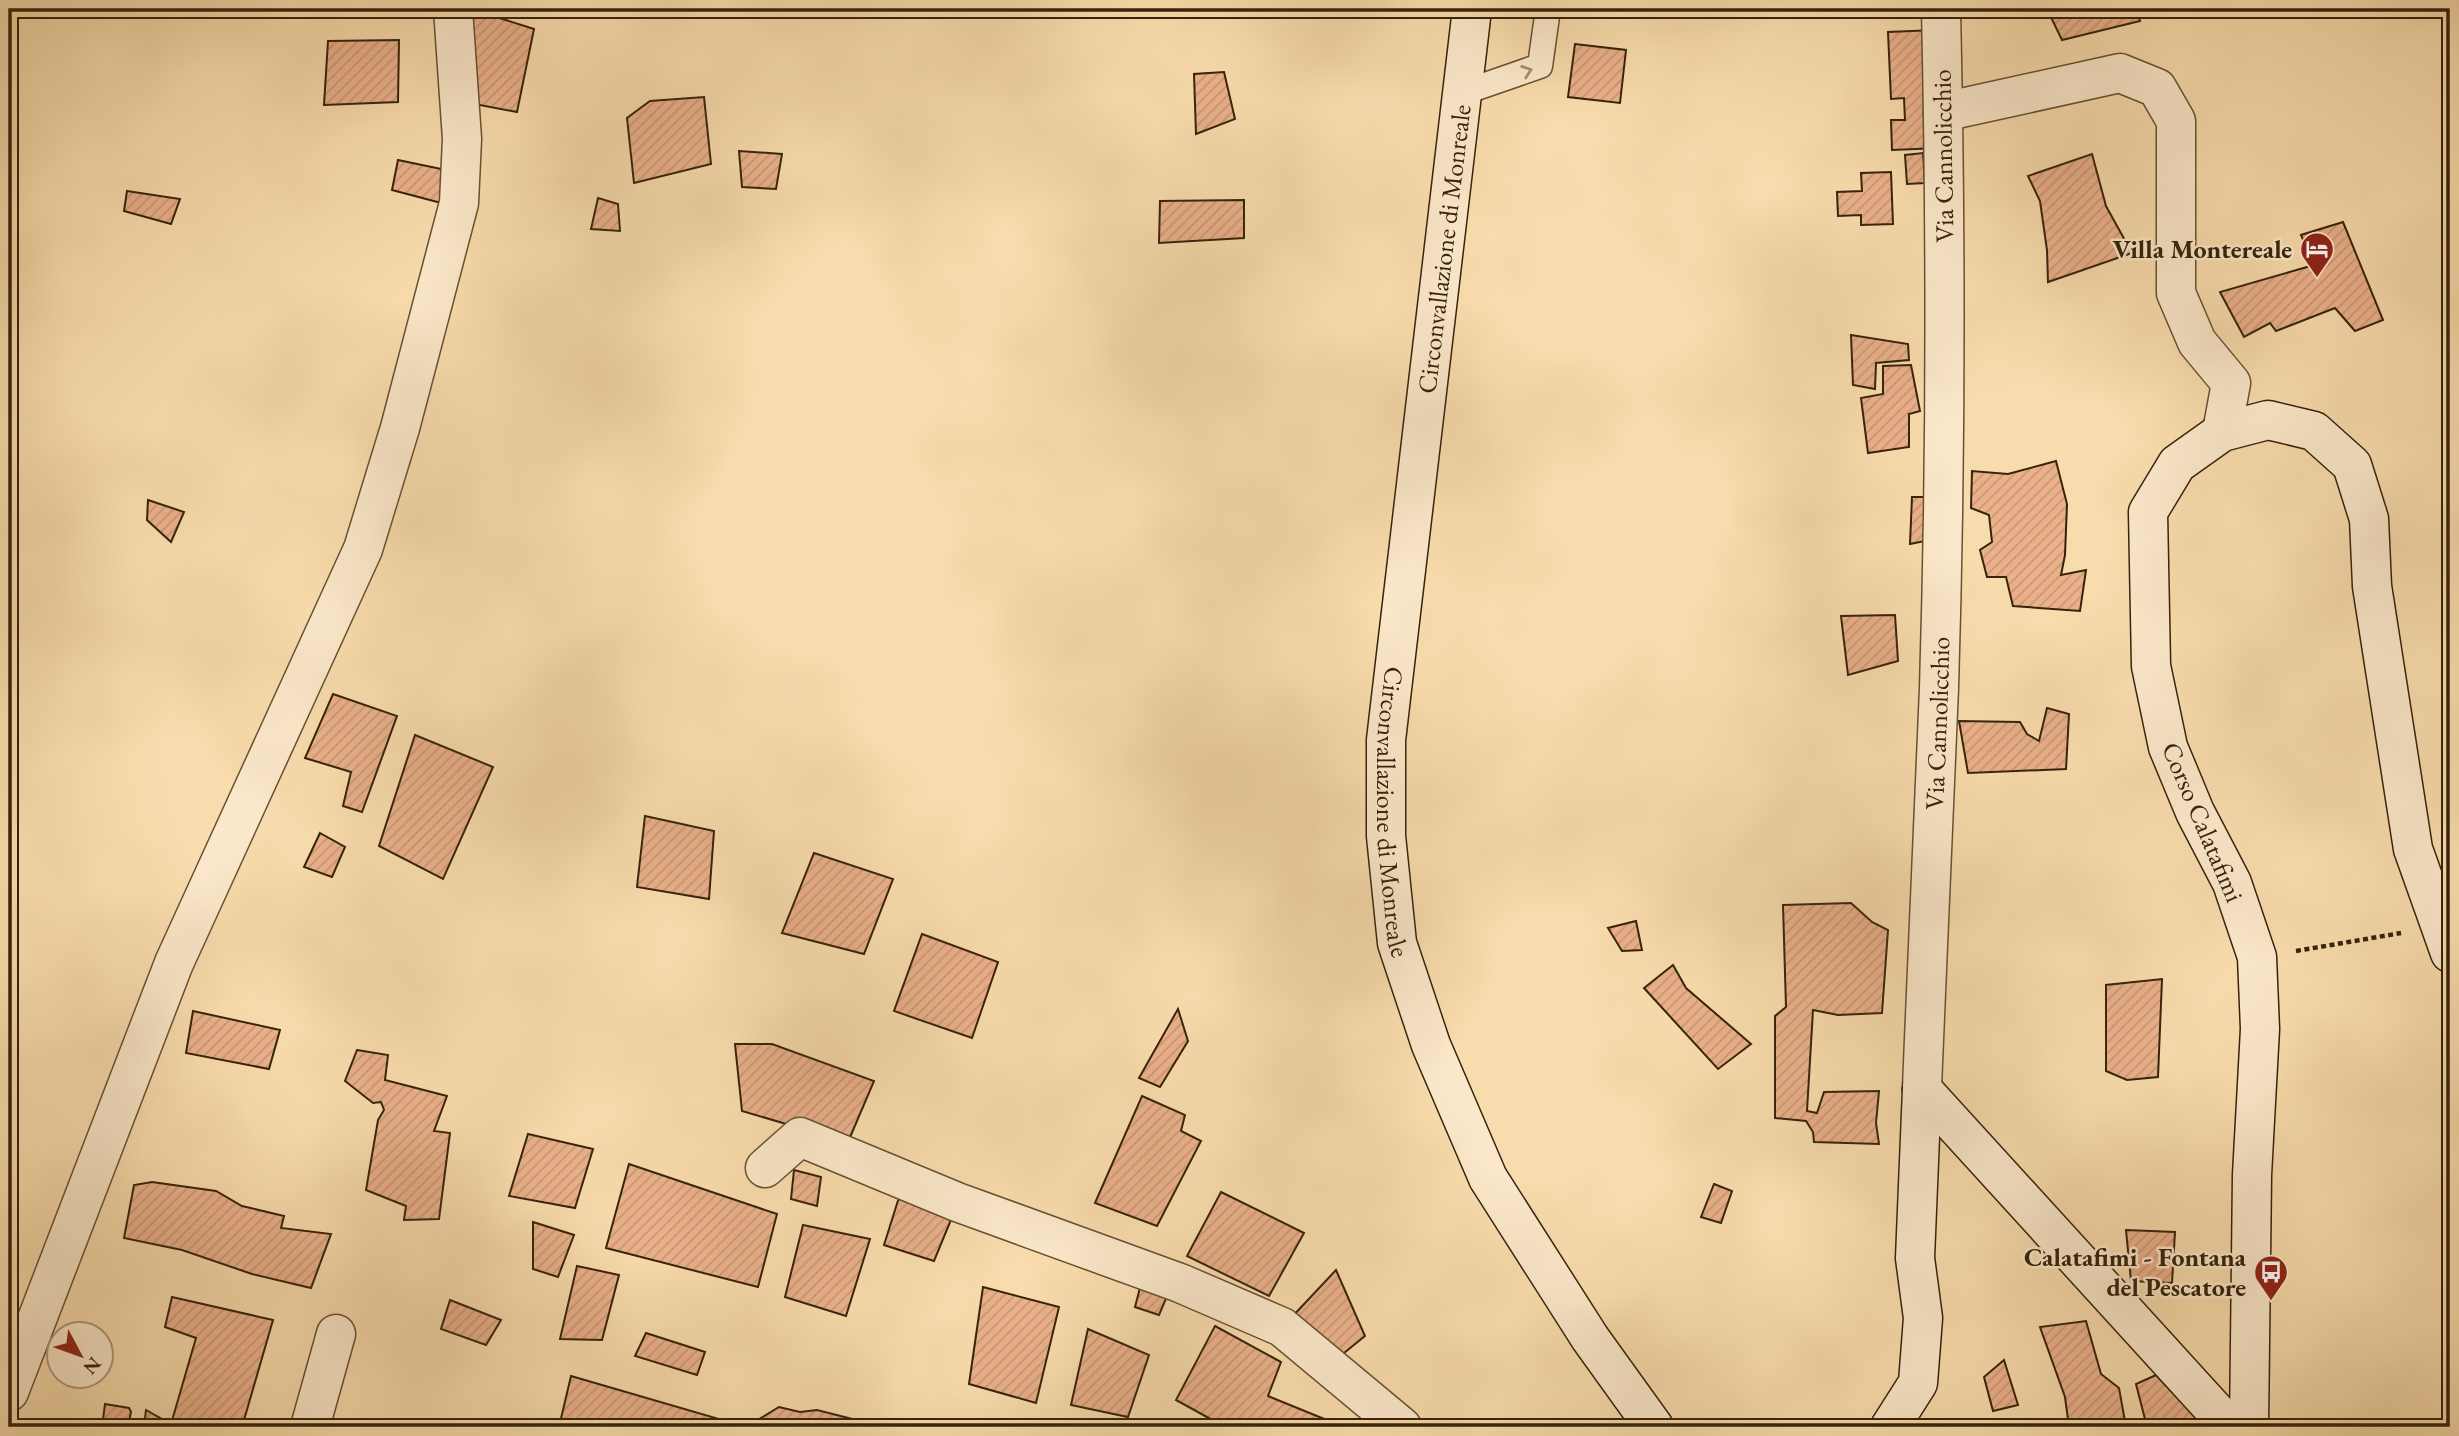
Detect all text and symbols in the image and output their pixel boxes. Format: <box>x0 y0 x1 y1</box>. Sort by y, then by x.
one-way arrow <box>1520 65 1532 79</box>
street label: Via Cannolicchio <box>1924 69 1962 243</box>
street label: Circonvallazione di Monreale <box>1409 102 1479 396</box>
hotel icon: Villa Montereale <box>2298 230 2336 279</box>
place label: Villa Montereale <box>2113 232 2292 266</box>
street label: Via Cannolicchio <box>1917 636 1957 811</box>
street label: Circonvallazione di Monreale <box>1369 665 1418 962</box>
street label: Corso Calatafimi <box>2154 737 2252 907</box>
place label: Calatafimi - Fontana del Pescatore <box>2024 1240 2247 1304</box>
bus stop icon: Calatafimi - Fontana del Pescatore <box>2252 1253 2290 1302</box>
north arrow <box>46 1320 116 1390</box>
text: N <box>78 1352 107 1380</box>

